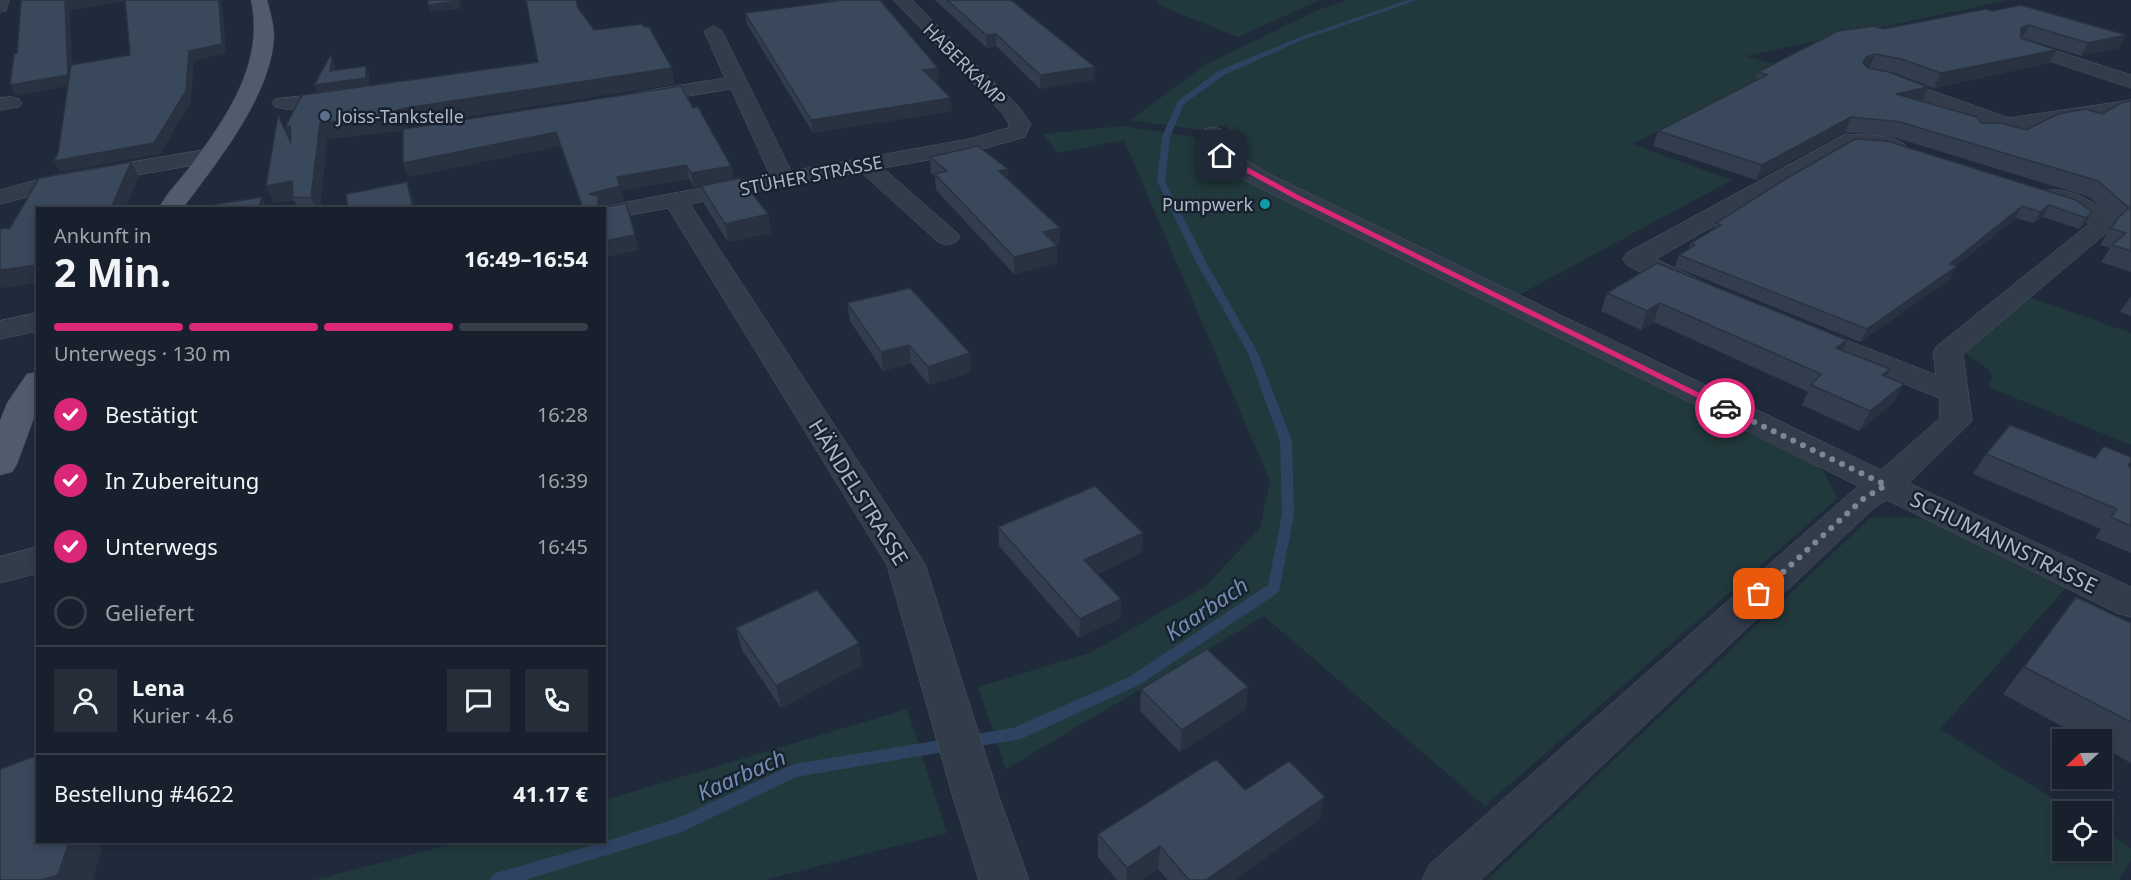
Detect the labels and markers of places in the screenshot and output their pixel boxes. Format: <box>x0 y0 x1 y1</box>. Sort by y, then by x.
place label: Joiss-Tankstelle <box>335 104 464 128</box>
marker: Joiss-Tankstelle <box>318 109 332 123</box>
pin <box>1196 130 1247 181</box>
place label: Pumpwerk <box>1162 192 1253 216</box>
marker: Pumpwerk <box>1258 197 1272 211</box>
pin <box>1733 568 1784 619</box>

